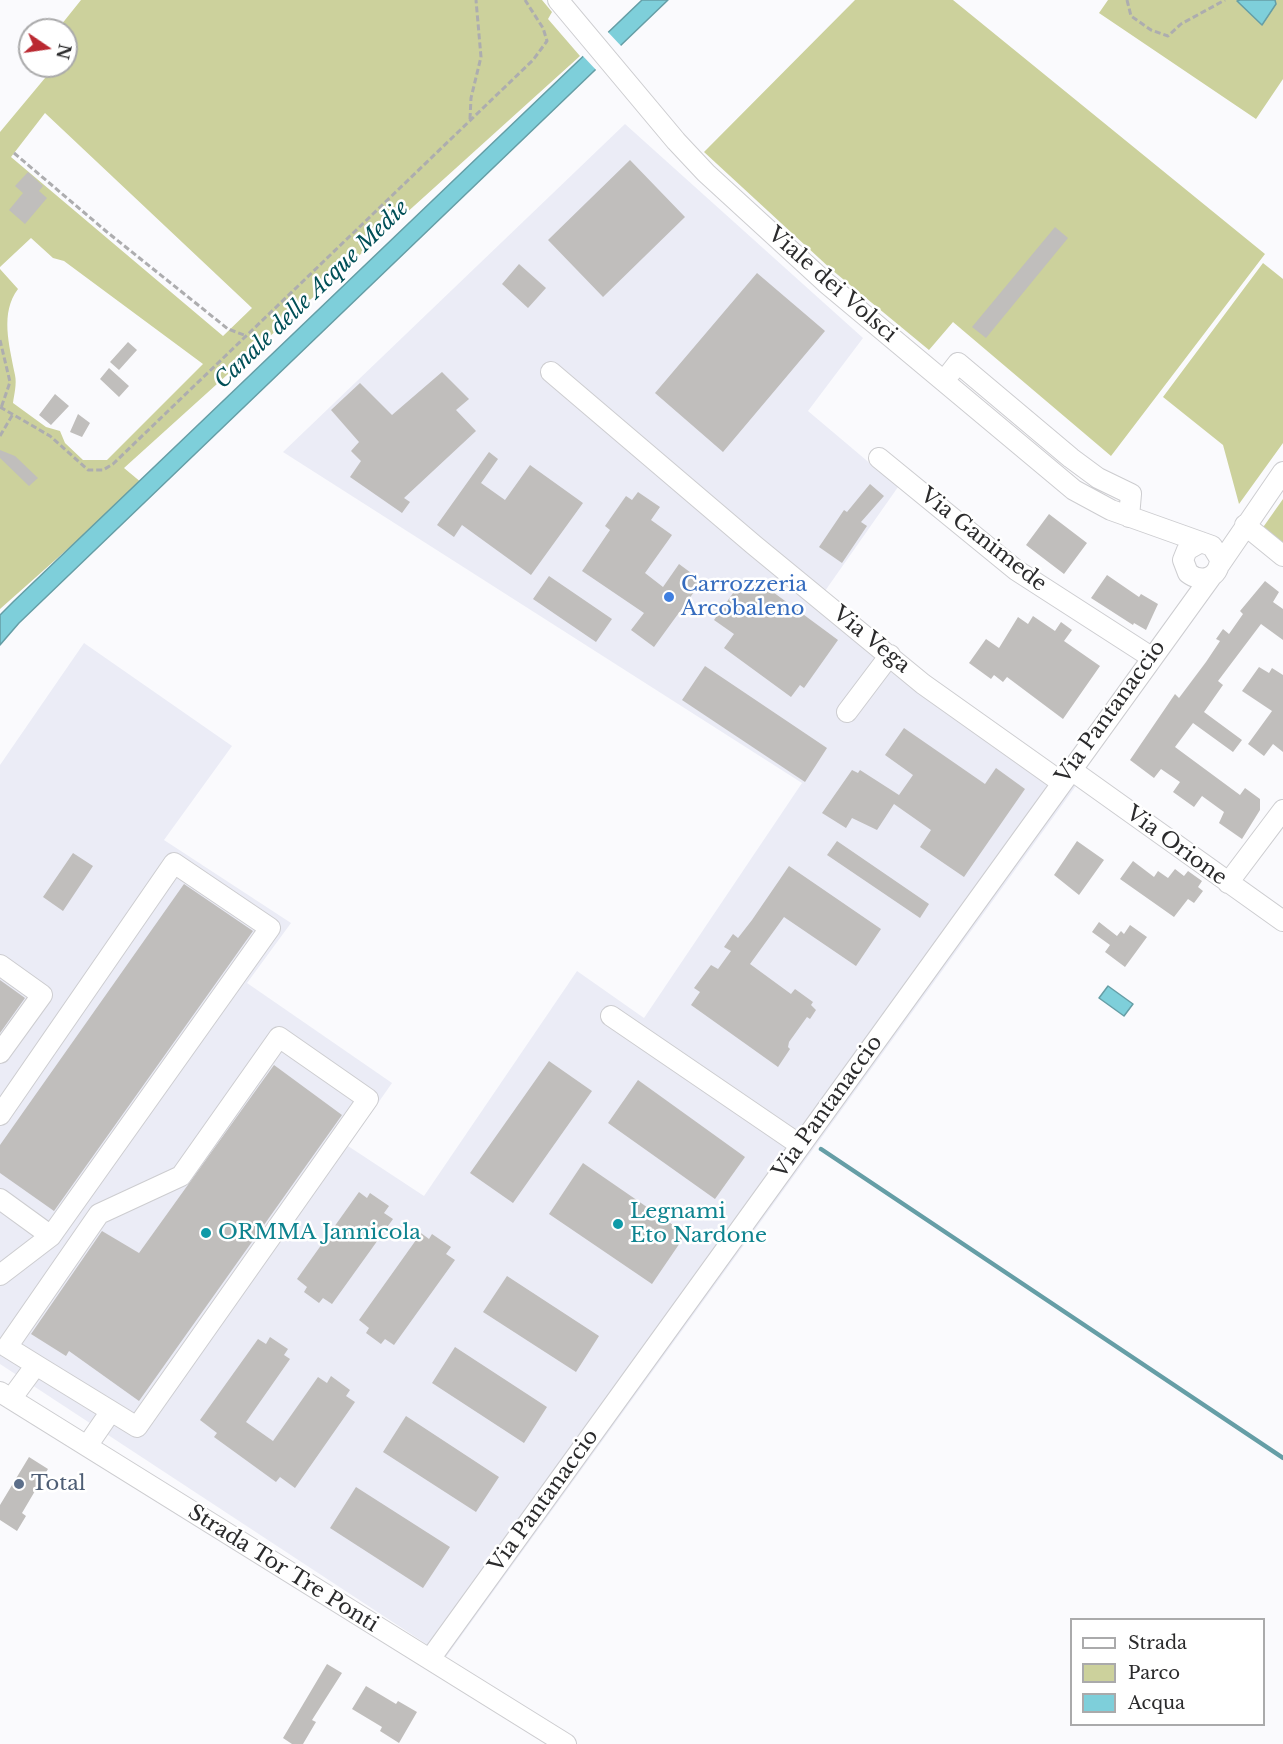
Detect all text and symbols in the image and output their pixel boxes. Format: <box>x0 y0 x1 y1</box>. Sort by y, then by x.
north arrow <box>18 18 78 78</box>
text: N <box>52 42 75 61</box>
water label: Canale delle Acque Medie <box>209 195 415 395</box>
street label: Viale dei Volsci <box>762 222 902 348</box>
street label: Via Ganimede <box>915 483 1051 597</box>
place label: Carrozzeria Arcobaleno <box>681 572 807 622</box>
marker: Carrozzeria Arcobaleno <box>662 590 676 604</box>
street label: Via Vega <box>827 601 915 679</box>
street label: Via Pantanaccio <box>1051 636 1171 788</box>
street label: Via Orione <box>1121 801 1231 891</box>
street label: Via Pantanaccio <box>768 1031 888 1183</box>
place label: Legnami Eto Nardone <box>630 1199 767 1249</box>
marker: Legnami Eto Nardone <box>611 1217 625 1231</box>
place label: ORMMA Jannicola <box>218 1220 421 1246</box>
marker: ORMMA Jannicola <box>199 1226 213 1240</box>
street label: Via Pantanaccio <box>484 1425 604 1577</box>
place label: Total <box>31 1471 86 1497</box>
marker: Total <box>12 1477 26 1491</box>
street label: Strada Tor Tre Ponti <box>183 1500 383 1638</box>
legend <box>1070 1618 1265 1726</box>
text: Strada <box>1128 1632 1187 1654</box>
text: Parco <box>1128 1662 1180 1684</box>
text: Acqua <box>1128 1692 1185 1714</box>

